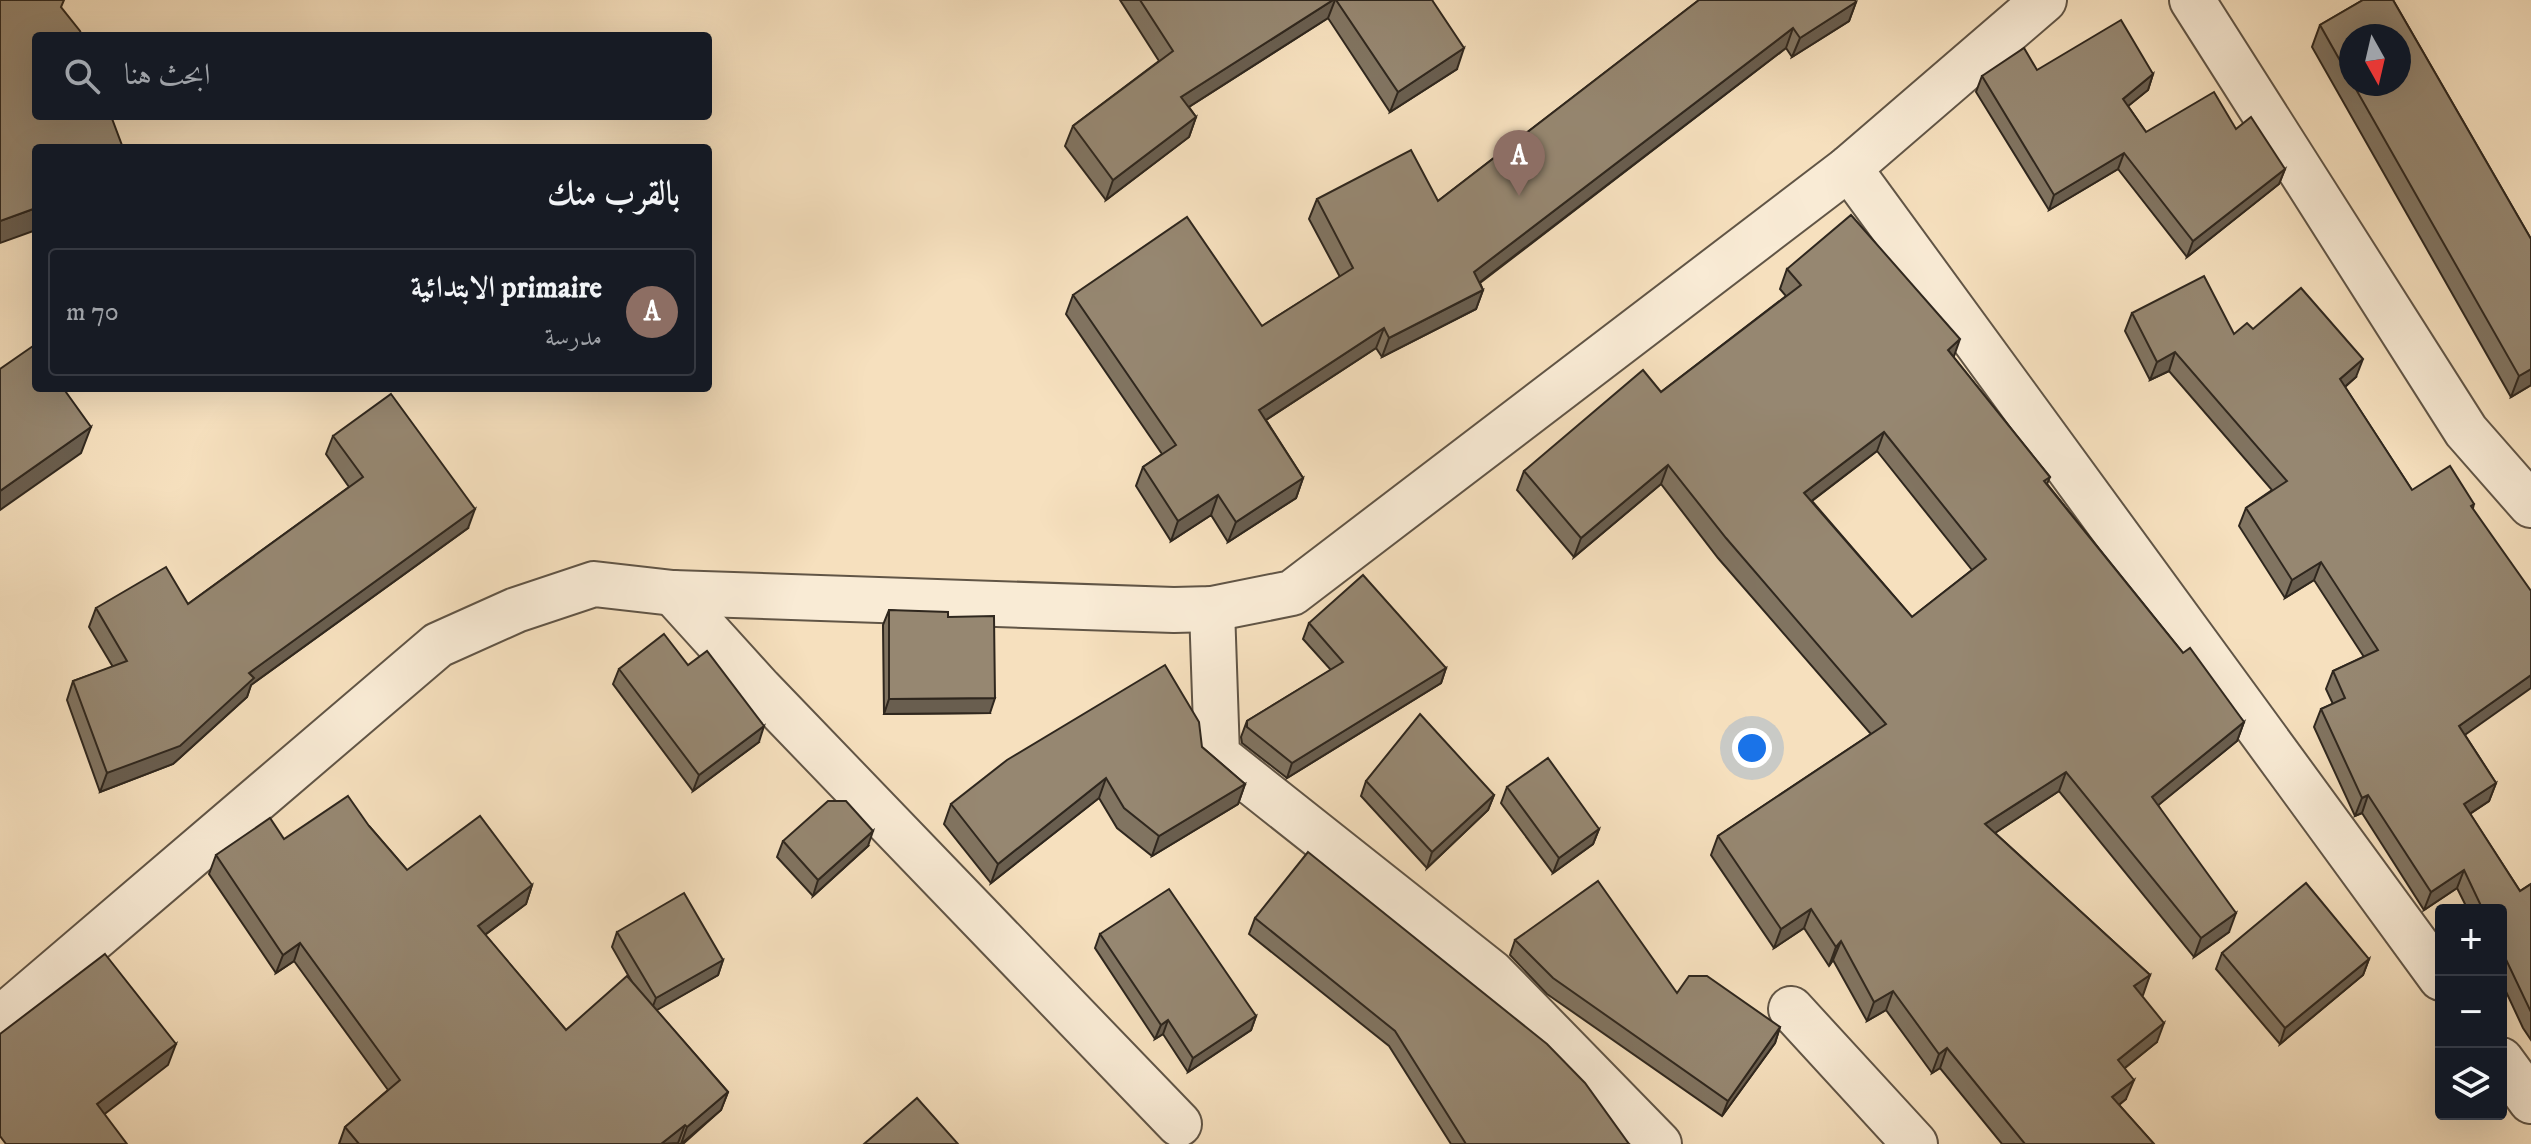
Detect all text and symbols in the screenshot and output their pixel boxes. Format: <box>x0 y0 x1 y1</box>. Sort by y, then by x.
north arrow <box>2339 24 2411 96</box>
search box <box>32 32 712 120</box>
icon: search <box>60 54 104 98</box>
text: ابحث هنا <box>124 57 210 94</box>
pin: A <box>1493 130 1545 196</box>
text: بالقرب منك <box>547 173 680 215</box>
text: primaire الابتدائية <box>411 270 602 307</box>
text: 70 m <box>66 296 119 329</box>
text: A <box>644 296 660 329</box>
text: مدرسة <box>545 321 602 354</box>
your location <box>1732 728 1772 768</box>
map controls <box>2435 904 2507 1120</box>
button: + <box>2435 904 2507 976</box>
button: − <box>2435 976 2507 1048</box>
button: layers <box>2435 1048 2507 1120</box>

